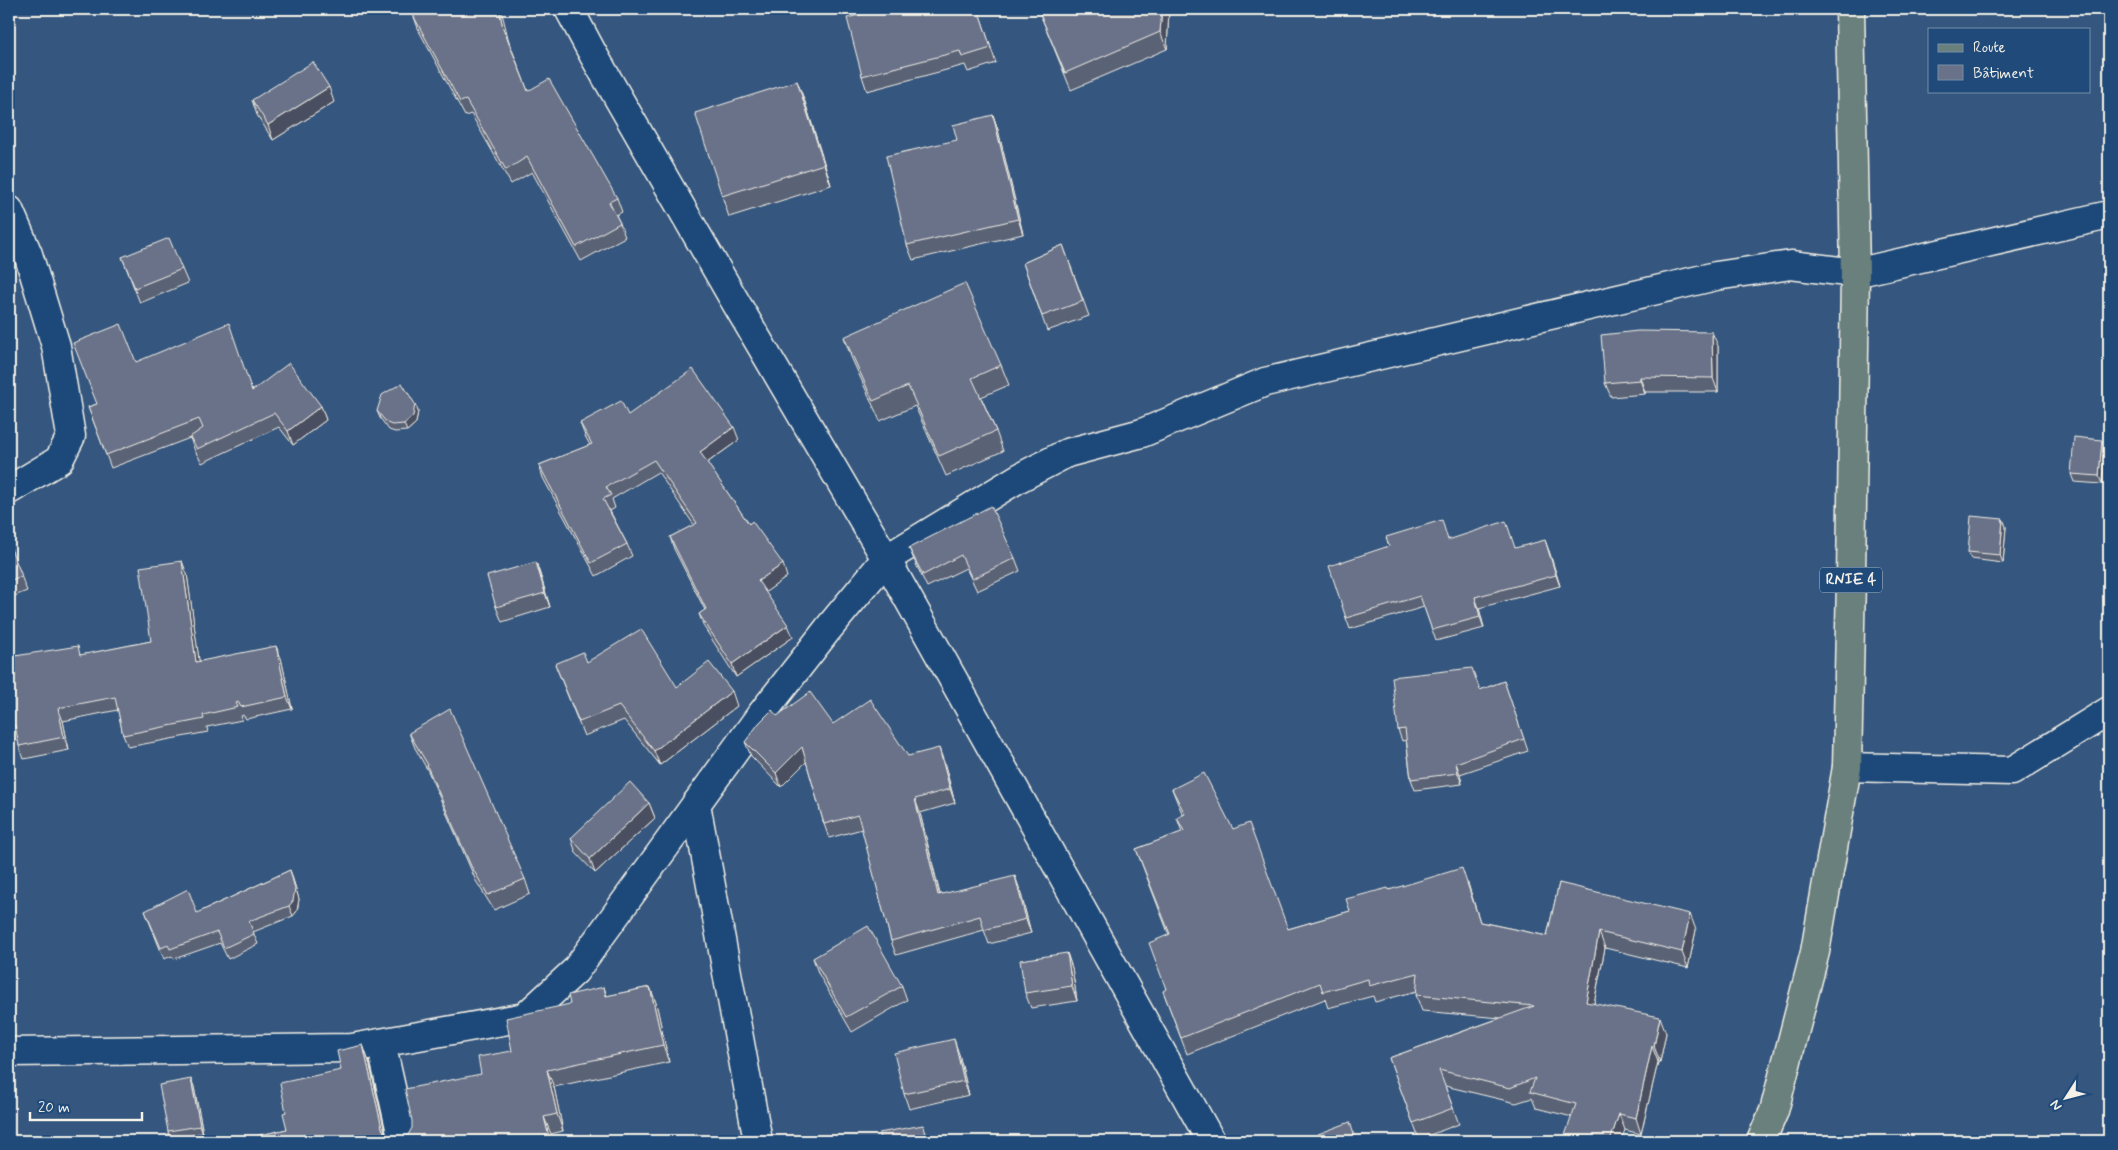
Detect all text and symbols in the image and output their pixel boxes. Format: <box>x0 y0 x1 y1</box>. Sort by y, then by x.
legend <box>1928 28 2090 92</box>
text: Route <box>1973 38 2006 58</box>
text: Bâtiment <box>1973 64 2034 84</box>
road number: RNIE 4 <box>1820 568 1882 592</box>
north arrow <box>2040 1072 2090 1122</box>
scale bar <box>30 1090 142 1122</box>
text: N <box>2046 1096 2066 1114</box>
text: 20 m <box>38 1098 70 1118</box>

